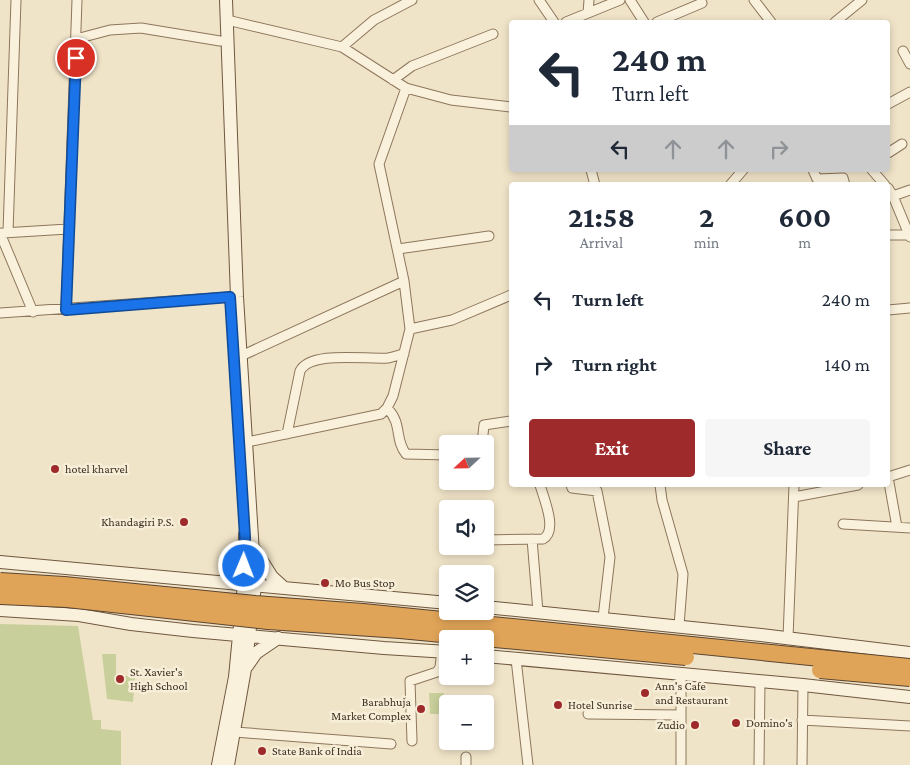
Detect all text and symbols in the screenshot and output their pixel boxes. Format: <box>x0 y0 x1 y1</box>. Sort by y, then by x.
pin <box>55 37 97 79</box>
icon: left <box>529 40 594 105</box>
text: 240 m <box>612 40 706 79</box>
icon: arrive <box>62 44 90 72</box>
text: Turn left <box>612 81 689 106</box>
icon: left <box>606 135 634 163</box>
icon: ahead <box>659 135 687 163</box>
icon: ahead <box>712 135 740 163</box>
icon: right <box>765 135 793 163</box>
text: 21:58 <box>568 200 635 233</box>
text: 2 <box>699 200 714 233</box>
text: 600 <box>778 200 831 233</box>
text: Arrival <box>580 234 623 251</box>
text: min <box>694 234 719 251</box>
text: m <box>798 234 811 251</box>
icon: left <box>529 286 557 314</box>
text: Turn left <box>572 289 644 310</box>
text: 240 m <box>822 289 870 310</box>
icon: right <box>529 351 557 379</box>
text: Turn right <box>572 354 657 375</box>
text: 140 m <box>824 354 870 375</box>
button: Exit <box>529 419 695 477</box>
button: Share <box>705 419 870 477</box>
north arrow <box>439 435 494 490</box>
map controls <box>439 435 494 750</box>
place label: hotel kharvel <box>65 462 128 476</box>
marker: hotel kharvel <box>49 463 61 475</box>
button: sound <box>439 500 494 555</box>
place label: Khandagiri P.S. <box>101 515 174 529</box>
marker: Khandagiri P.S. <box>178 516 190 528</box>
position arrow <box>217 539 269 591</box>
button: layers <box>439 565 494 620</box>
place label: Mo Bus Stop <box>335 576 395 590</box>
marker: Mo Bus Stop <box>319 577 331 589</box>
button: + <box>439 630 494 685</box>
place label: St. Xavier's High School <box>130 665 188 693</box>
marker: St. Xavier's High School <box>114 673 126 685</box>
place label: Ann's Cafe and Restaurant <box>655 679 729 707</box>
marker: Ann's Cafe and Restaurant <box>639 687 651 699</box>
place label: Barabhuja Market Complex <box>331 695 411 723</box>
button: − <box>439 695 494 750</box>
place label: Hotel Sunrise <box>568 698 632 712</box>
marker: Hotel Sunrise <box>552 699 564 711</box>
marker: Barabhuja Market Complex <box>415 703 427 715</box>
place label: Domino's <box>746 716 793 730</box>
marker: Domino's <box>730 717 742 729</box>
place label: Zudio <box>657 718 685 732</box>
marker: Zudio <box>689 719 701 731</box>
place label: State Bank of India <box>272 744 362 758</box>
marker: State Bank of India <box>256 745 268 757</box>

